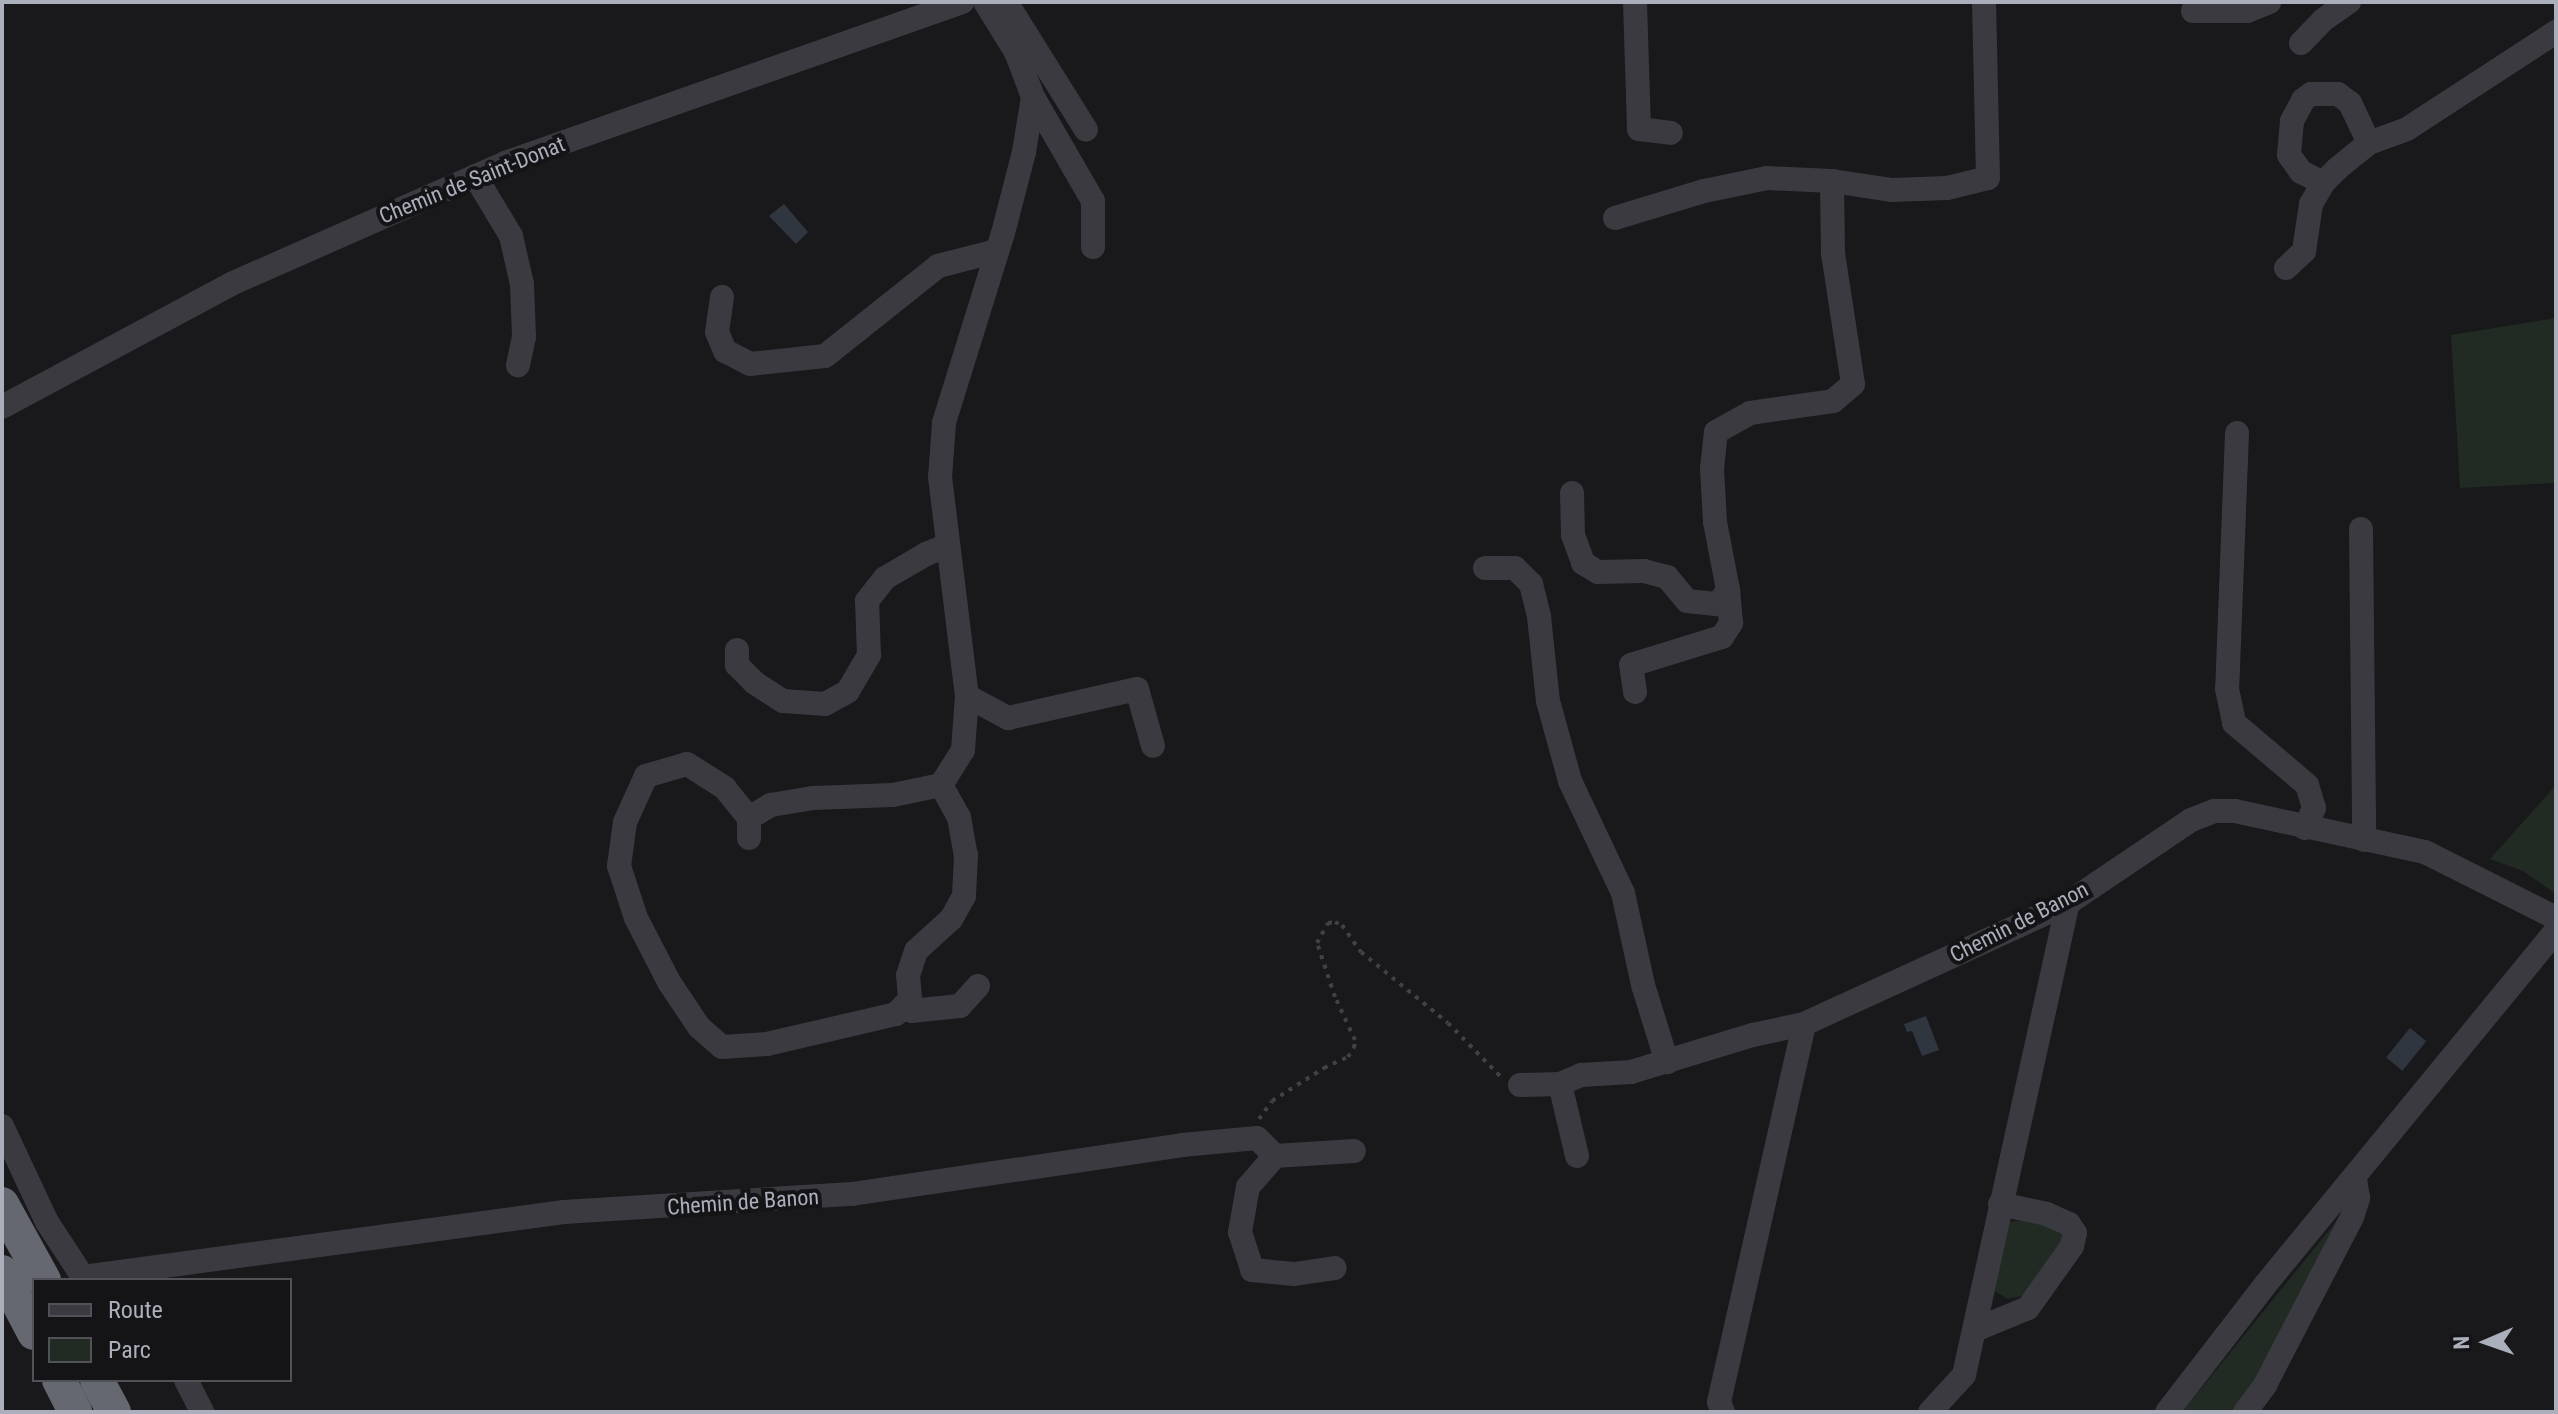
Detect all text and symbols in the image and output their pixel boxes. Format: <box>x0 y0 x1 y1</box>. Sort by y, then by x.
street label: Chemin de Saint-Donat <box>375 131 569 229</box>
street label: Chemin de Banon <box>1945 876 2093 968</box>
street label: Chemin de Banon <box>666 1184 820 1220</box>
legend <box>32 1278 292 1382</box>
text: Route <box>108 1296 163 1324</box>
north arrow <box>2446 1302 2526 1382</box>
text: Parc <box>108 1336 151 1364</box>
text: N <box>2449 1336 2474 1350</box>

